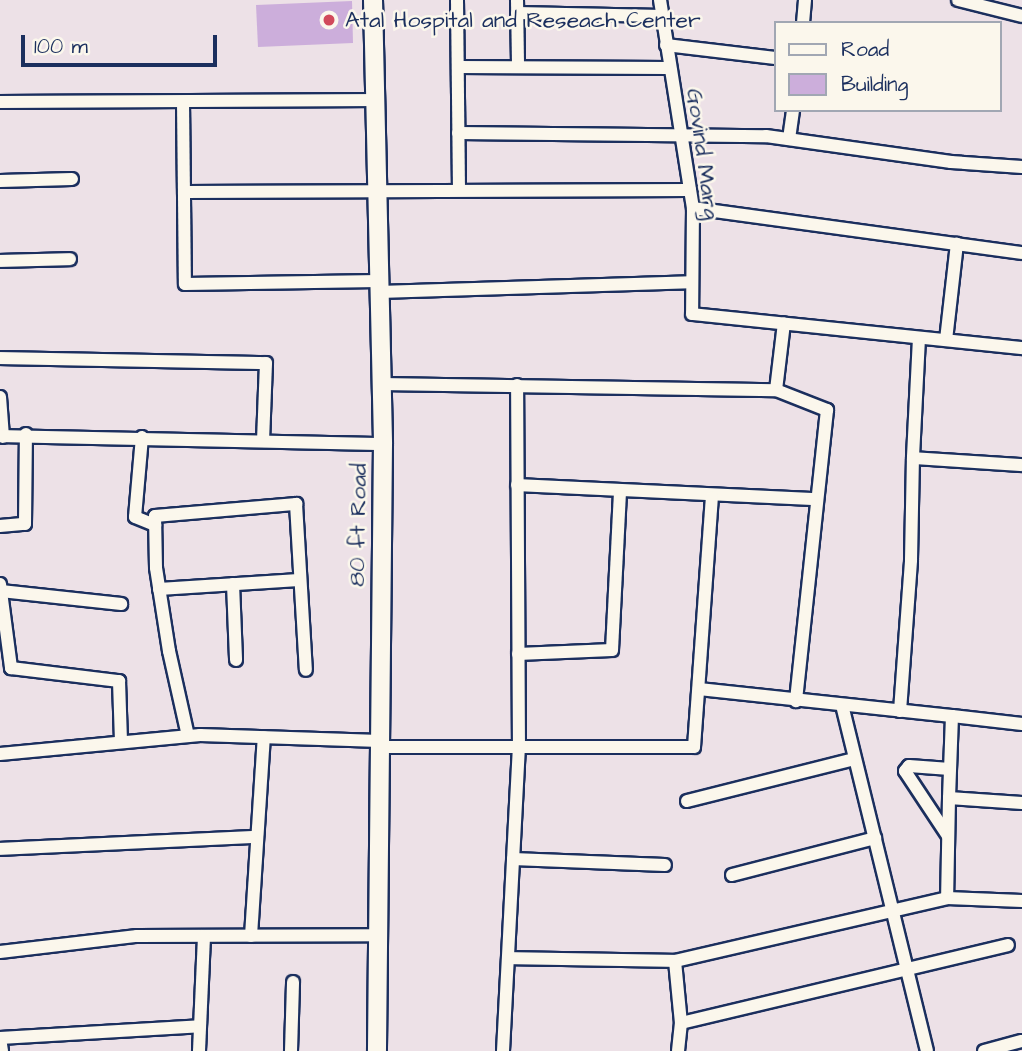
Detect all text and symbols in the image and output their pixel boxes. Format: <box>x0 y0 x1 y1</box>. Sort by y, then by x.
place label: Atal Hospital and Reseach Center <box>345 6 701 34</box>
marker: Atal Hospital and Reseach Center <box>319 10 339 30</box>
scale bar <box>24 21 220 65</box>
legend <box>774 21 1001 112</box>
text: 100 m <box>34 32 88 61</box>
text: Road <box>841 35 889 64</box>
text: Building <box>841 70 908 99</box>
street label: Govind Marg <box>680 87 726 221</box>
street label: 80 ft Road <box>343 463 373 587</box>

